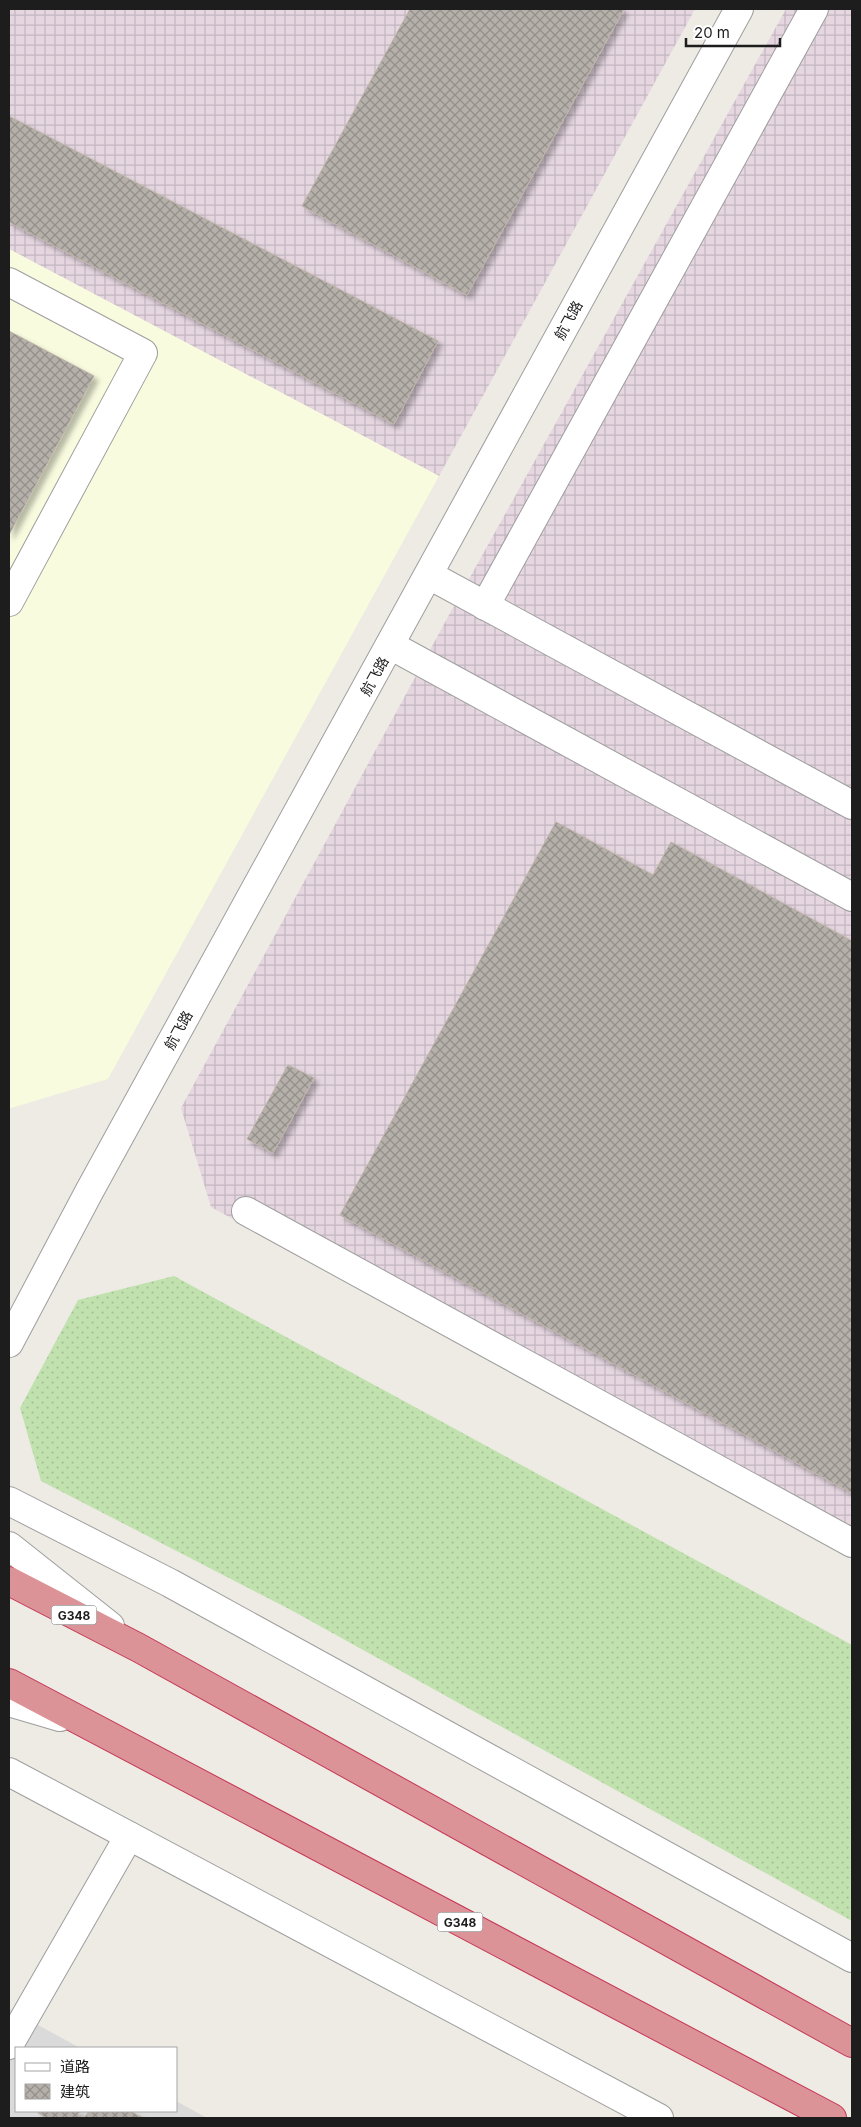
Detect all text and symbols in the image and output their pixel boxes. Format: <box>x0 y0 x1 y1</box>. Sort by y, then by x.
scale bar <box>686 15 780 47</box>
text: 20 m <box>694 23 730 42</box>
street label: 航飞路 <box>550 298 586 342</box>
street label: 航飞路 <box>356 654 392 698</box>
street label: 航飞路 <box>160 1008 196 1052</box>
road number: G348 <box>52 1606 96 1624</box>
road number: G348 <box>438 1912 482 1931</box>
legend <box>15 2047 178 2112</box>
text: 道路 <box>60 2057 90 2076</box>
text: 建筑 <box>60 2082 90 2101</box>

